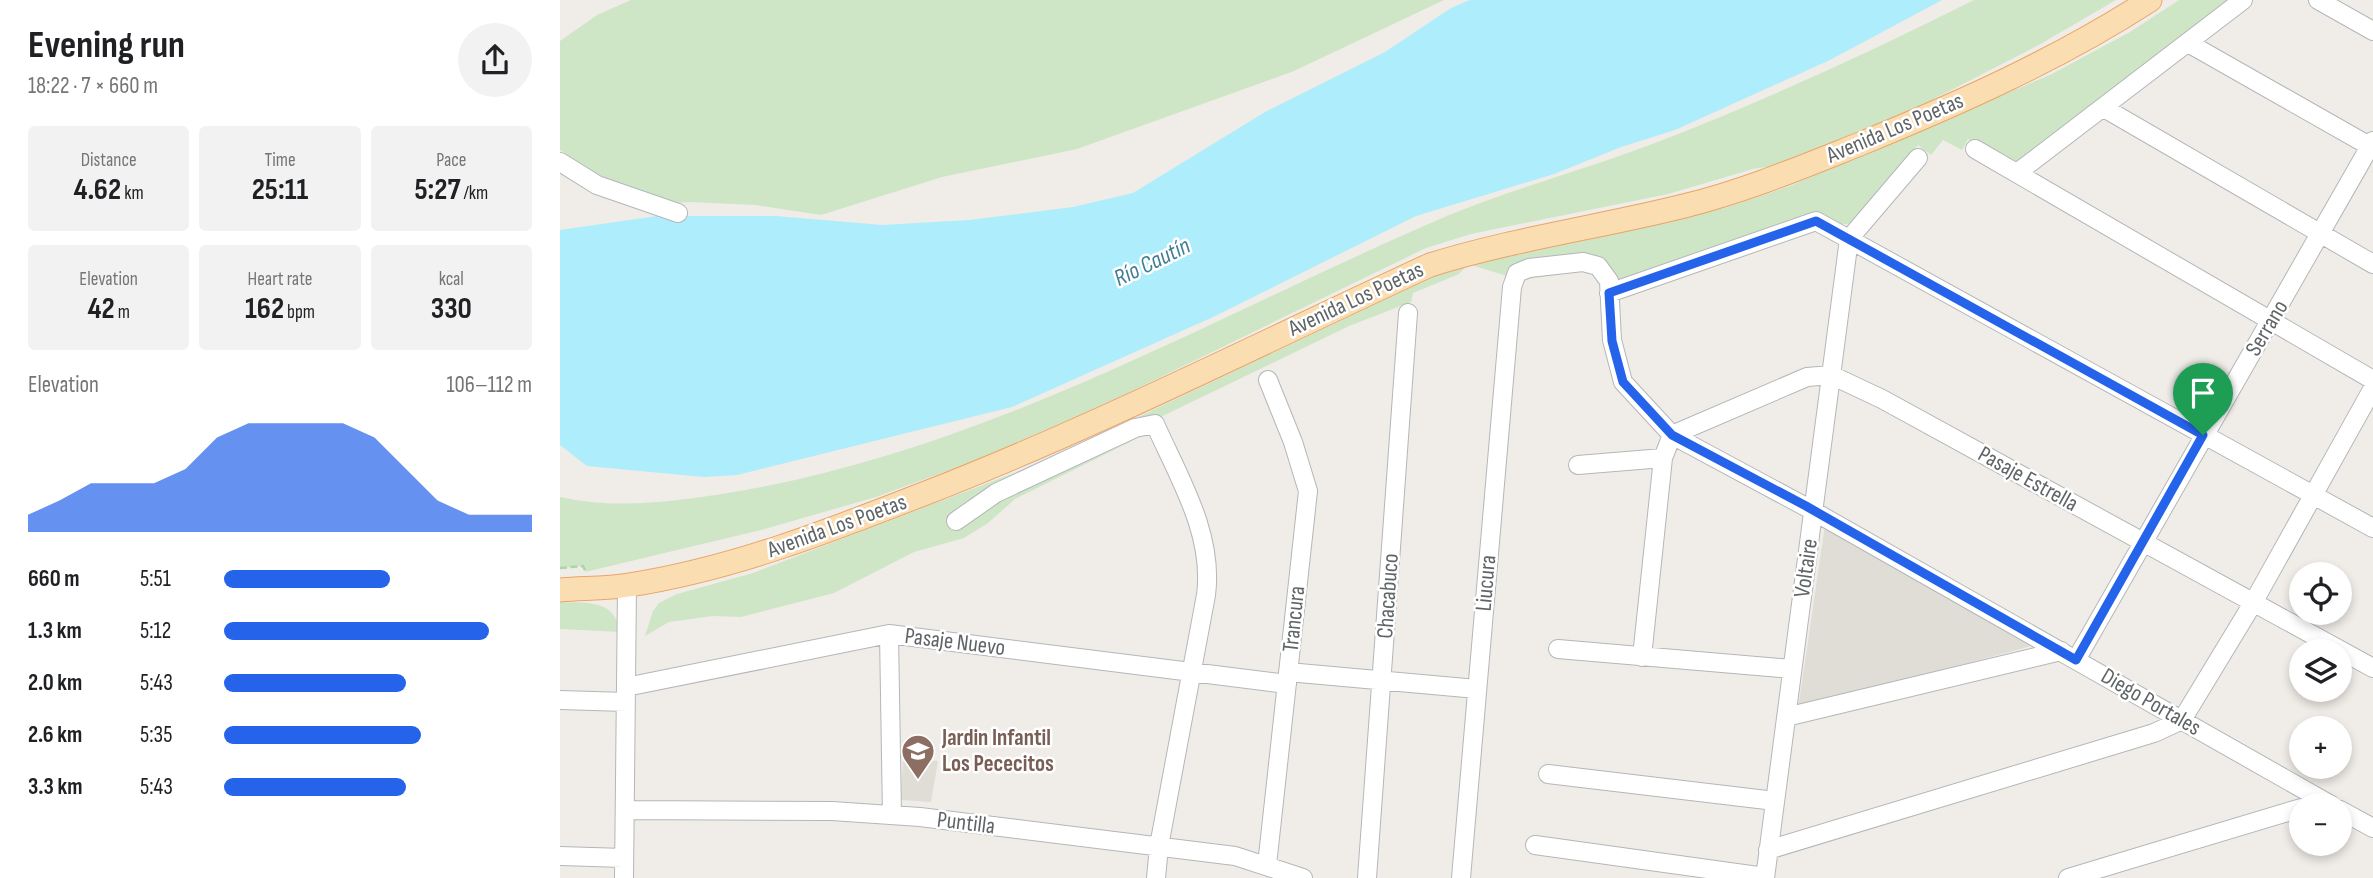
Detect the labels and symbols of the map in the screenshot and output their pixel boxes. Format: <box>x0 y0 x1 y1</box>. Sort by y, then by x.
street label: Avenida Los Poetas <box>1821 87 1968 170</box>
water label: Río Cautín <box>1109 231 1195 293</box>
street label: Avenida Los Poetas <box>1283 255 1428 343</box>
street label: Serrano <box>2240 295 2294 361</box>
pin <box>2173 363 2233 435</box>
street label: Pasaje Estrella <box>1973 440 2083 518</box>
street label: Avenida Los Poetas <box>763 488 910 564</box>
street label: Voltaire <box>1788 537 1824 599</box>
street label: Chacabuco <box>1371 552 1405 640</box>
street label: Liucura <box>1470 554 1502 612</box>
street label: Trancura <box>1277 584 1311 654</box>
street label: Pasaje Nuevo <box>903 622 1007 662</box>
street label: Diego Portales <box>2096 662 2206 742</box>
place label: Jardin Infantil Los Pececitos <box>941 724 1054 778</box>
school or university icon: Jardin Infantil Los Pececitos <box>899 732 937 781</box>
street label: Puntilla <box>935 806 997 840</box>

